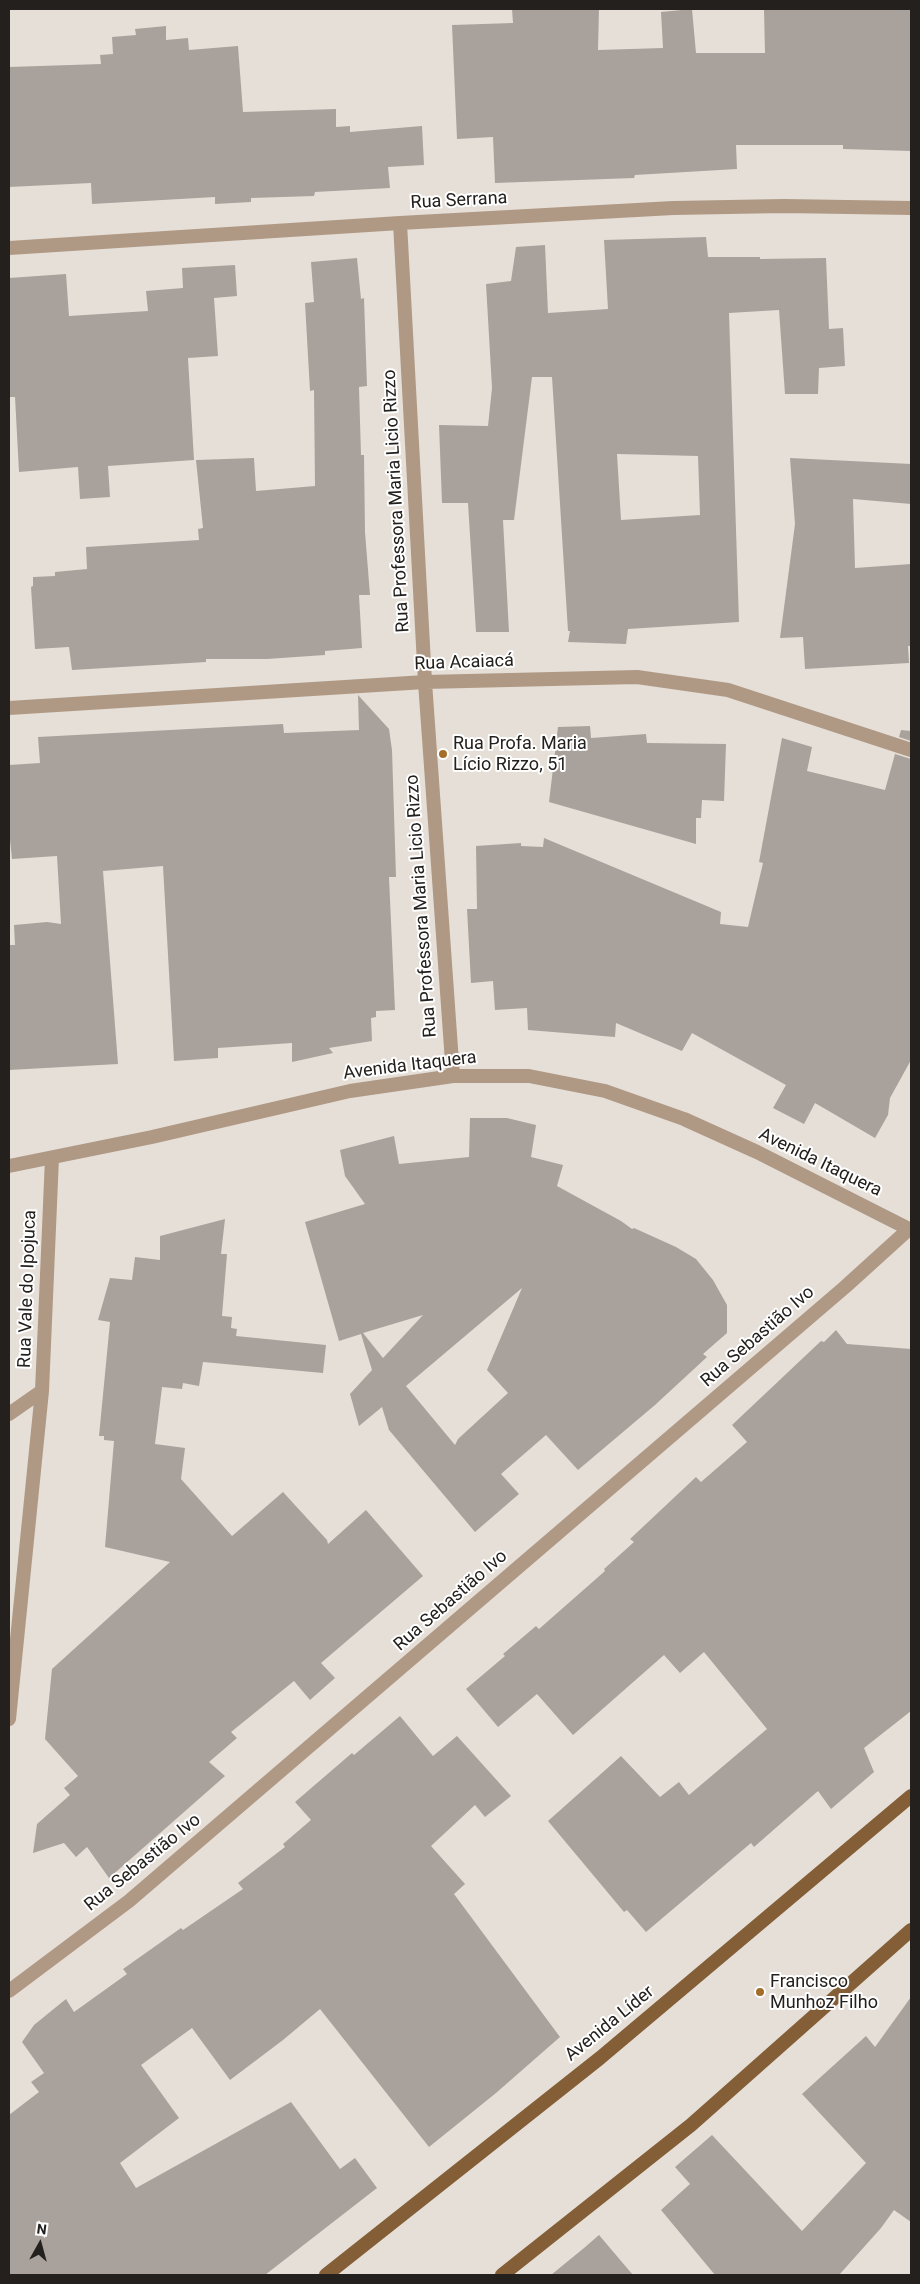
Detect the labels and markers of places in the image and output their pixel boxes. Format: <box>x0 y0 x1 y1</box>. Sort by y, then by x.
place label: Rua Profa. Maria Lício Rizzo, 51 <box>453 733 587 776</box>
marker: Rua Profa. Maria Lício Rizzo, 51 <box>437 748 449 760</box>
place label: Francisco Munhoz Filho <box>770 1971 878 2014</box>
marker: Francisco Munhoz Filho <box>754 1986 766 1998</box>

